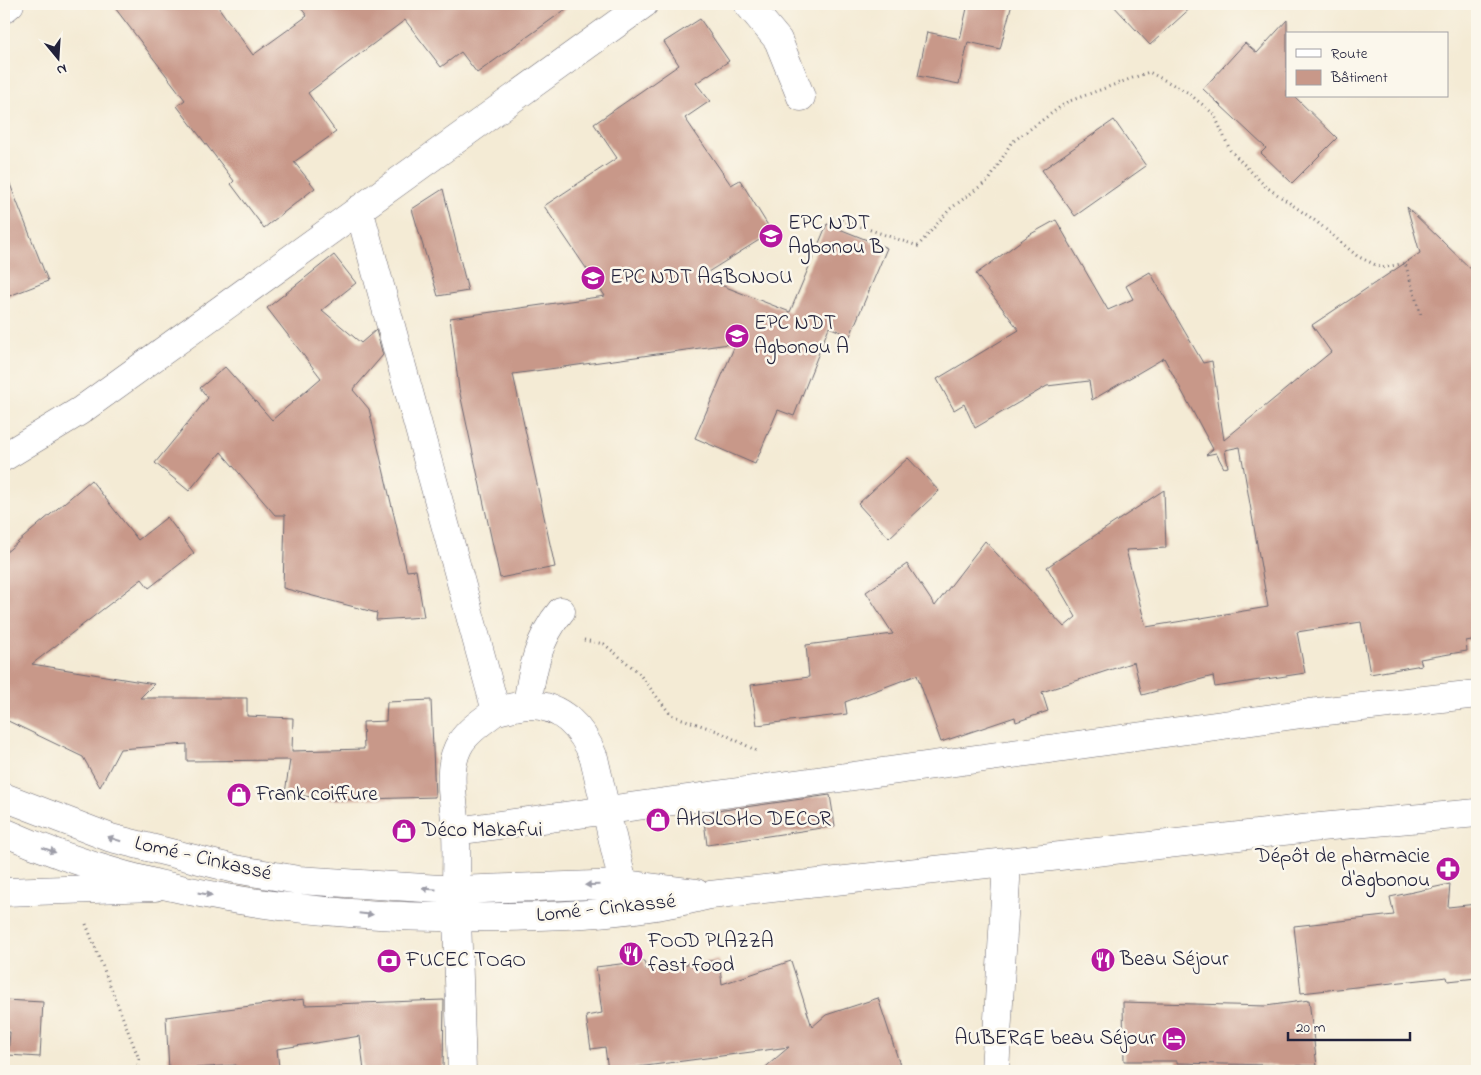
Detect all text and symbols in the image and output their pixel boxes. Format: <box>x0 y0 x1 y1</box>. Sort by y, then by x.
north arrow <box>32 32 82 82</box>
legend <box>1286 32 1448 98</box>
text: Route <box>1331 43 1368 65</box>
text: N <box>54 57 69 80</box>
text: Bâtiment <box>1330 67 1388 89</box>
place label: EPC NDT Agbonou B <box>788 209 884 265</box>
school or university icon: EPC NDT Agbonou B <box>758 223 784 249</box>
place label: EPC NDT AGBONOU <box>610 263 793 293</box>
school or university icon: EPC NDT AGBONOU <box>580 265 606 291</box>
place label: EPC NDT Agbonou A <box>754 309 849 365</box>
school or university icon: EPC NDT Agbonou A <box>724 323 750 349</box>
place label: Frank coiffure <box>255 780 378 810</box>
shop icon: Frank coiffure <box>226 782 252 808</box>
place label: AHOLOHO DECOR <box>676 805 831 835</box>
shop icon: AHOLOHO DECOR <box>645 807 671 833</box>
place label: Déco Makafui <box>421 816 542 846</box>
shop icon: Déco Makafui <box>391 818 417 844</box>
street label: Lomé - Cinkassé <box>132 829 275 889</box>
one-way arrow <box>107 834 122 842</box>
place label: Dépôt de pharmacie d'agbonou <box>1254 842 1431 898</box>
one-way arrow <box>42 846 57 854</box>
pharmacy icon: Dépôt de pharmacie d'agbonou <box>1435 856 1461 882</box>
one-way arrow <box>584 881 600 889</box>
one-way arrow <box>421 885 437 893</box>
street label: Lomé - Cinkassé <box>535 887 678 931</box>
one-way arrow <box>197 891 213 899</box>
one-way arrow <box>359 910 375 918</box>
place label: FOOD PLAZZA fast food <box>647 927 774 981</box>
restaurant icon: FOOD PLAZZA fast food <box>618 941 644 967</box>
place label: Beau Séjour <box>1119 945 1229 975</box>
place label: FUCEC TOGO <box>405 946 526 976</box>
restaurant icon: Beau Séjour <box>1090 947 1116 973</box>
bank icon: FUCEC TOGO <box>376 948 402 974</box>
scale bar <box>1288 1010 1411 1042</box>
text: 20 m <box>1296 1017 1326 1039</box>
place label: AUBERGE beau Séjour <box>954 1024 1156 1054</box>
hotel icon: AUBERGE beau Séjour <box>1161 1026 1187 1052</box>

